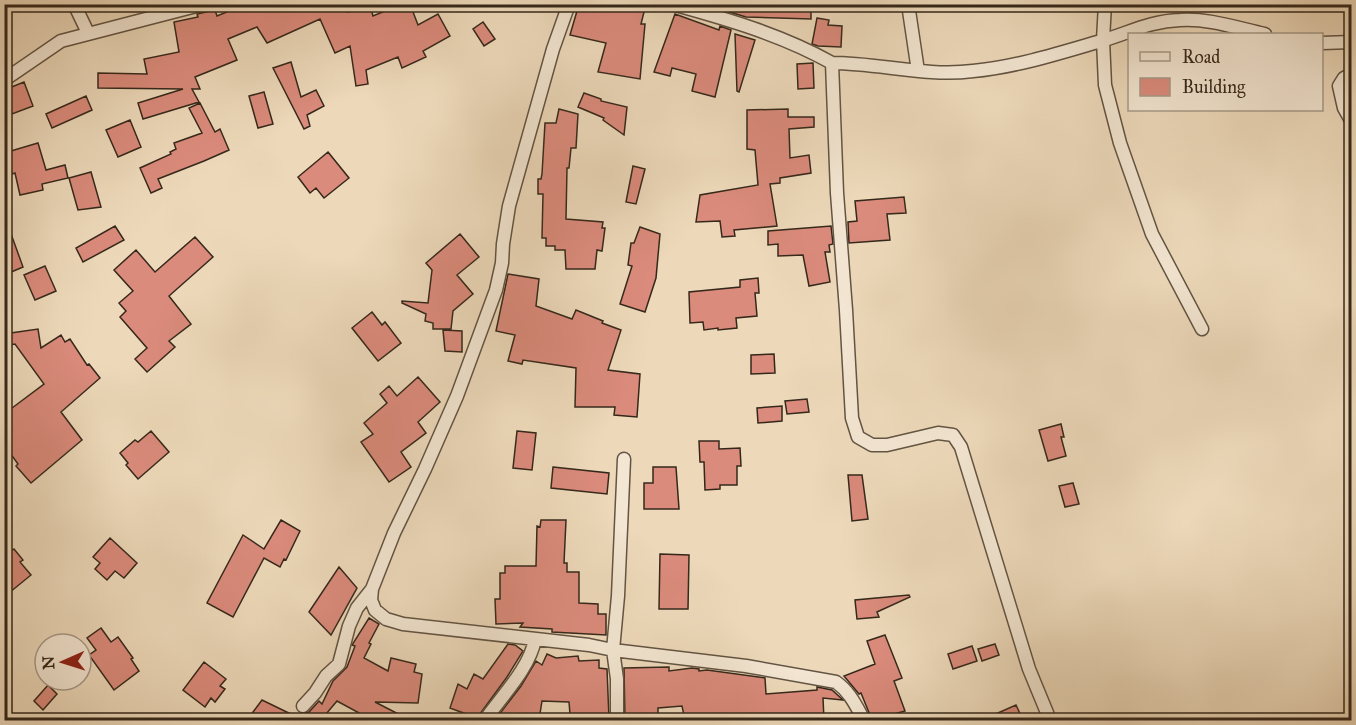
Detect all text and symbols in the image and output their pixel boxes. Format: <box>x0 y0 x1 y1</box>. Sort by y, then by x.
legend <box>1128 33 1323 111</box>
text: Road <box>1182 46 1220 68</box>
text: Building <box>1182 76 1246 99</box>
north arrow <box>33 632 93 692</box>
text: N <box>39 655 58 670</box>

